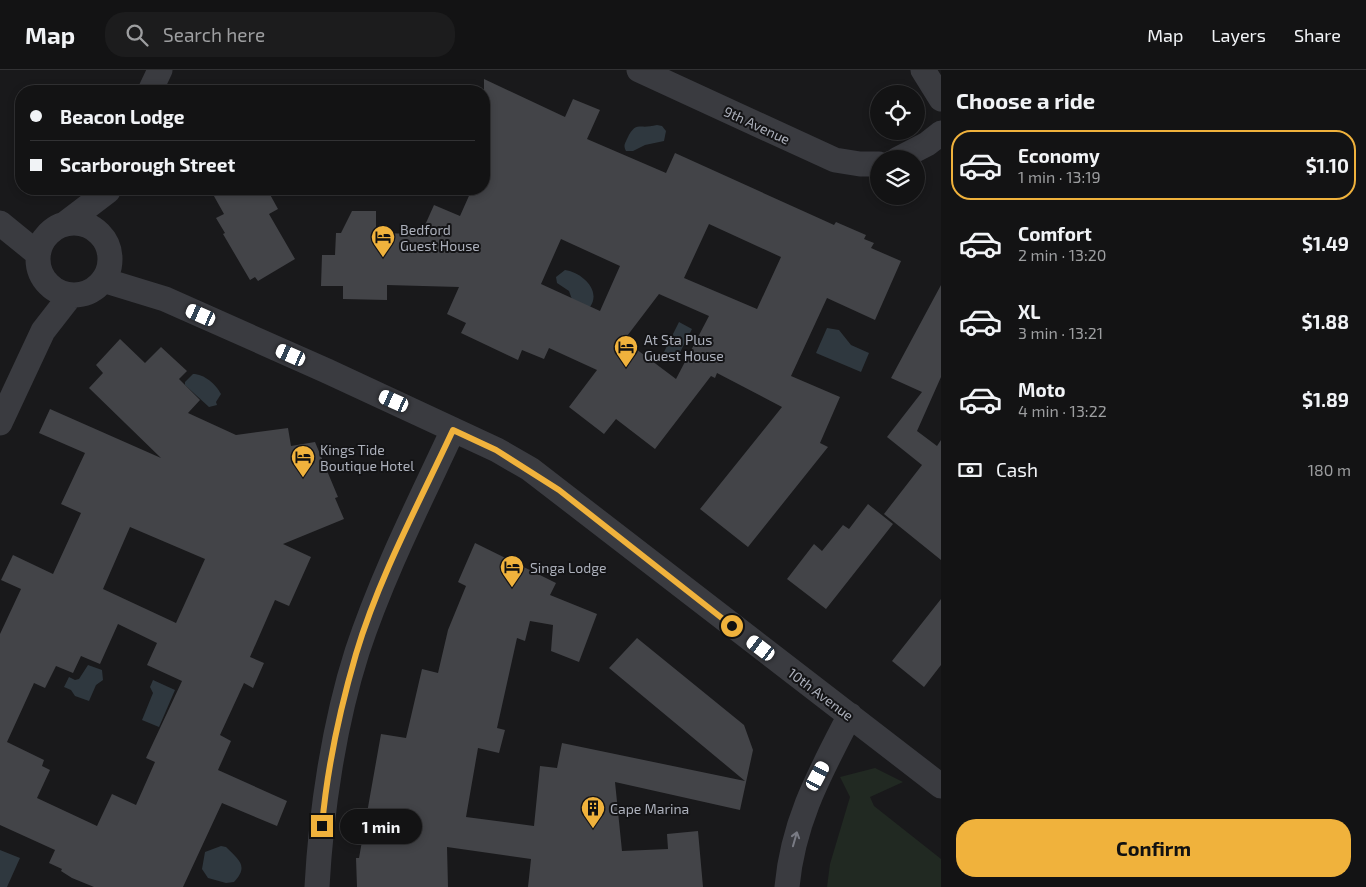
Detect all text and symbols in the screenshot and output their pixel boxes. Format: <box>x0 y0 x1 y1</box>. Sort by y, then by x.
search box <box>105 12 455 57</box>
text: Map <box>25 20 75 49</box>
icon: search <box>123 21 151 49</box>
text: Search here <box>163 23 265 46</box>
text: Map <box>1147 24 1183 46</box>
text: Layers <box>1211 24 1266 46</box>
text: Share <box>1294 24 1341 46</box>
map controls <box>870 85 925 205</box>
button: locate <box>870 85 925 140</box>
text: Choose a ride <box>956 87 1095 113</box>
street label: 9th Avenue <box>721 102 793 148</box>
text: Beacon Lodge <box>60 105 184 128</box>
icon: car <box>958 143 1003 188</box>
text: Economy <box>1018 144 1100 167</box>
button: layers <box>870 150 925 205</box>
text: Scarborough Street <box>60 153 235 176</box>
text: $1.10 <box>1306 154 1349 177</box>
text: 1 min · 13:19 <box>1018 167 1101 186</box>
place label: Bedford Guest House <box>400 221 480 254</box>
icon: car <box>958 221 1003 266</box>
text: Comfort <box>1018 222 1092 245</box>
hotel icon: Bedford Guest House <box>370 224 396 258</box>
text: $1.49 <box>1302 232 1349 255</box>
text: 2 min · 13:20 <box>1018 245 1106 264</box>
icon: car <box>958 299 1003 344</box>
text: XL <box>1018 300 1040 323</box>
car <box>184 302 217 328</box>
text: $1.88 <box>1301 310 1349 333</box>
text: 3 min · 13:21 <box>1018 323 1103 342</box>
place label: At Sta Plus Guest House <box>644 331 724 364</box>
hotel icon: At Sta Plus Guest House <box>613 334 639 368</box>
car <box>274 342 307 368</box>
icon: car <box>958 377 1003 422</box>
text: Moto <box>1018 378 1066 401</box>
car <box>377 388 410 414</box>
text: $1.89 <box>1302 388 1349 411</box>
text: 4 min · 13:22 <box>1018 401 1107 420</box>
place label: Kings Tide Boutique Hotel <box>320 441 415 474</box>
hotel icon: Kings Tide Boutique Hotel <box>290 444 316 478</box>
icon: cash <box>956 456 984 484</box>
text: Cash <box>996 458 1038 481</box>
text: 180 m <box>1308 460 1351 479</box>
hotel icon: Singa Lodge <box>499 554 525 588</box>
place label: Singa Lodge <box>530 559 606 576</box>
route start <box>721 615 743 637</box>
car <box>744 633 777 663</box>
street label: 10th Avenue <box>785 664 857 724</box>
car <box>804 759 831 793</box>
building icon: Cape Marina <box>580 795 606 829</box>
place label: Cape Marina <box>610 800 689 817</box>
callout: 1 min <box>340 808 422 844</box>
route end <box>311 815 333 837</box>
text: 1 min <box>362 817 400 836</box>
button: Confirm <box>956 819 1351 877</box>
one-way arrow <box>790 831 800 847</box>

